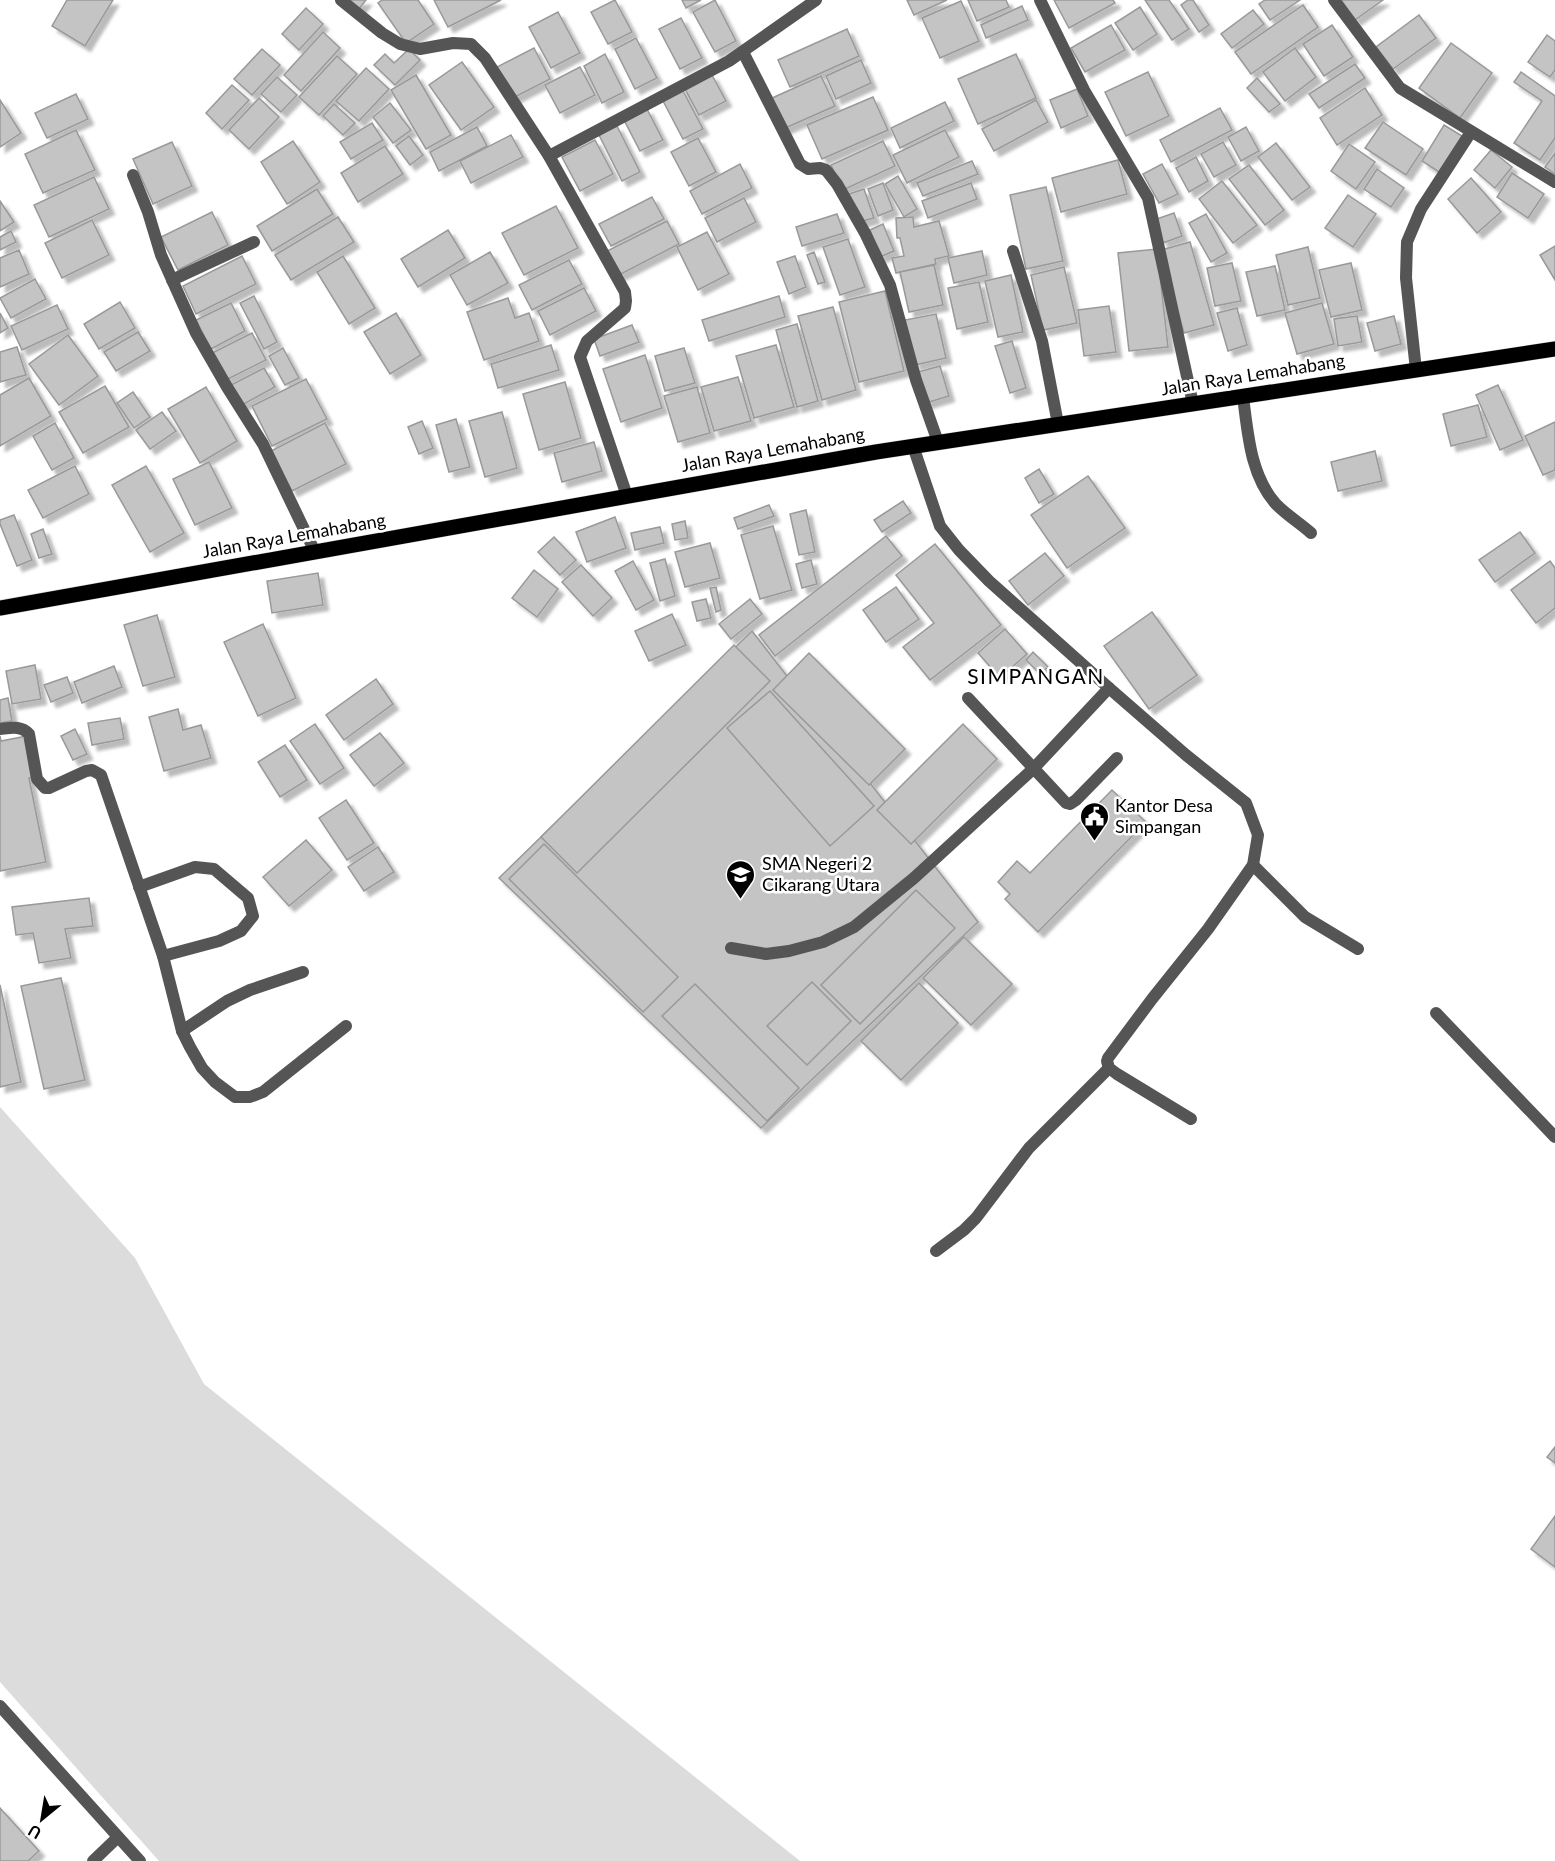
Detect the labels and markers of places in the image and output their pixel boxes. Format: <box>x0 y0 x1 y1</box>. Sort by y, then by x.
place label: Kantor Desa Simpangan <box>1115 794 1213 837</box>
public building icon: Kantor Desa Simpangan <box>1078 800 1110 842</box>
place label: SMA Negeri 2 Cikarang Utara <box>762 852 880 895</box>
school or university icon: SMA Negeri 2 Cikarang Utara <box>725 858 757 900</box>

